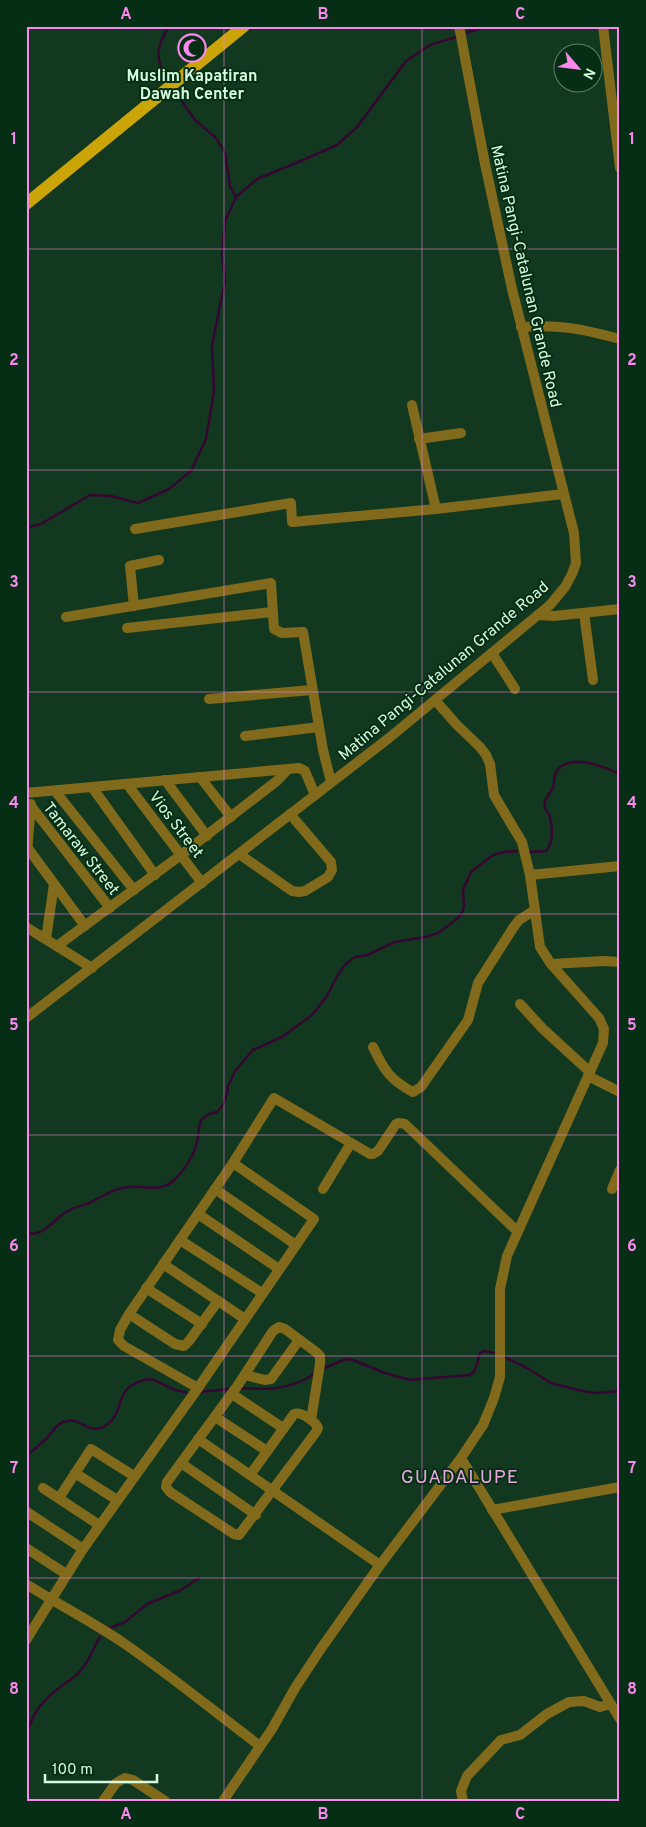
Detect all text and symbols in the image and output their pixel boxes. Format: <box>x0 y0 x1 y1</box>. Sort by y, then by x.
text: A <box>120 5 132 25</box>
text: B <box>317 5 329 25</box>
text: C <box>515 5 525 25</box>
mosque icon: Muslim Kapatiran Dawah Center <box>177 33 207 63</box>
north arrow <box>554 42 604 92</box>
text: N <box>578 65 598 82</box>
place label: Muslim Kapatiran Dawah Center <box>127 67 257 105</box>
text: 1 <box>11 130 17 150</box>
text: 1 <box>629 130 635 150</box>
street label: Matina Pangi-Catalunan Grande Road <box>485 143 565 410</box>
text: 2 <box>9 351 19 371</box>
text: 2 <box>627 351 637 371</box>
text: 3 <box>9 573 19 593</box>
text: 3 <box>627 573 637 593</box>
street label: Matina Pangi-Catalunan Grande Road <box>335 578 554 765</box>
street label: Vios Street <box>144 788 207 863</box>
text: 4 <box>9 794 19 814</box>
text: 4 <box>627 794 637 814</box>
street label: Tamaraw Street <box>38 799 123 900</box>
text: 5 <box>9 1016 19 1036</box>
text: 5 <box>627 1016 637 1036</box>
text: 6 <box>9 1237 19 1257</box>
text: 6 <box>627 1237 637 1257</box>
text: 7 <box>10 1459 18 1479</box>
text: 7 <box>628 1459 636 1479</box>
district label: GUADALUPE <box>401 1466 519 1490</box>
text: 8 <box>9 1680 19 1700</box>
text: 8 <box>627 1680 637 1700</box>
scale bar <box>45 1752 158 1784</box>
text: 100 m <box>52 1761 93 1780</box>
text: A <box>120 1805 132 1825</box>
text: B <box>317 1805 329 1825</box>
text: C <box>515 1805 525 1825</box>

